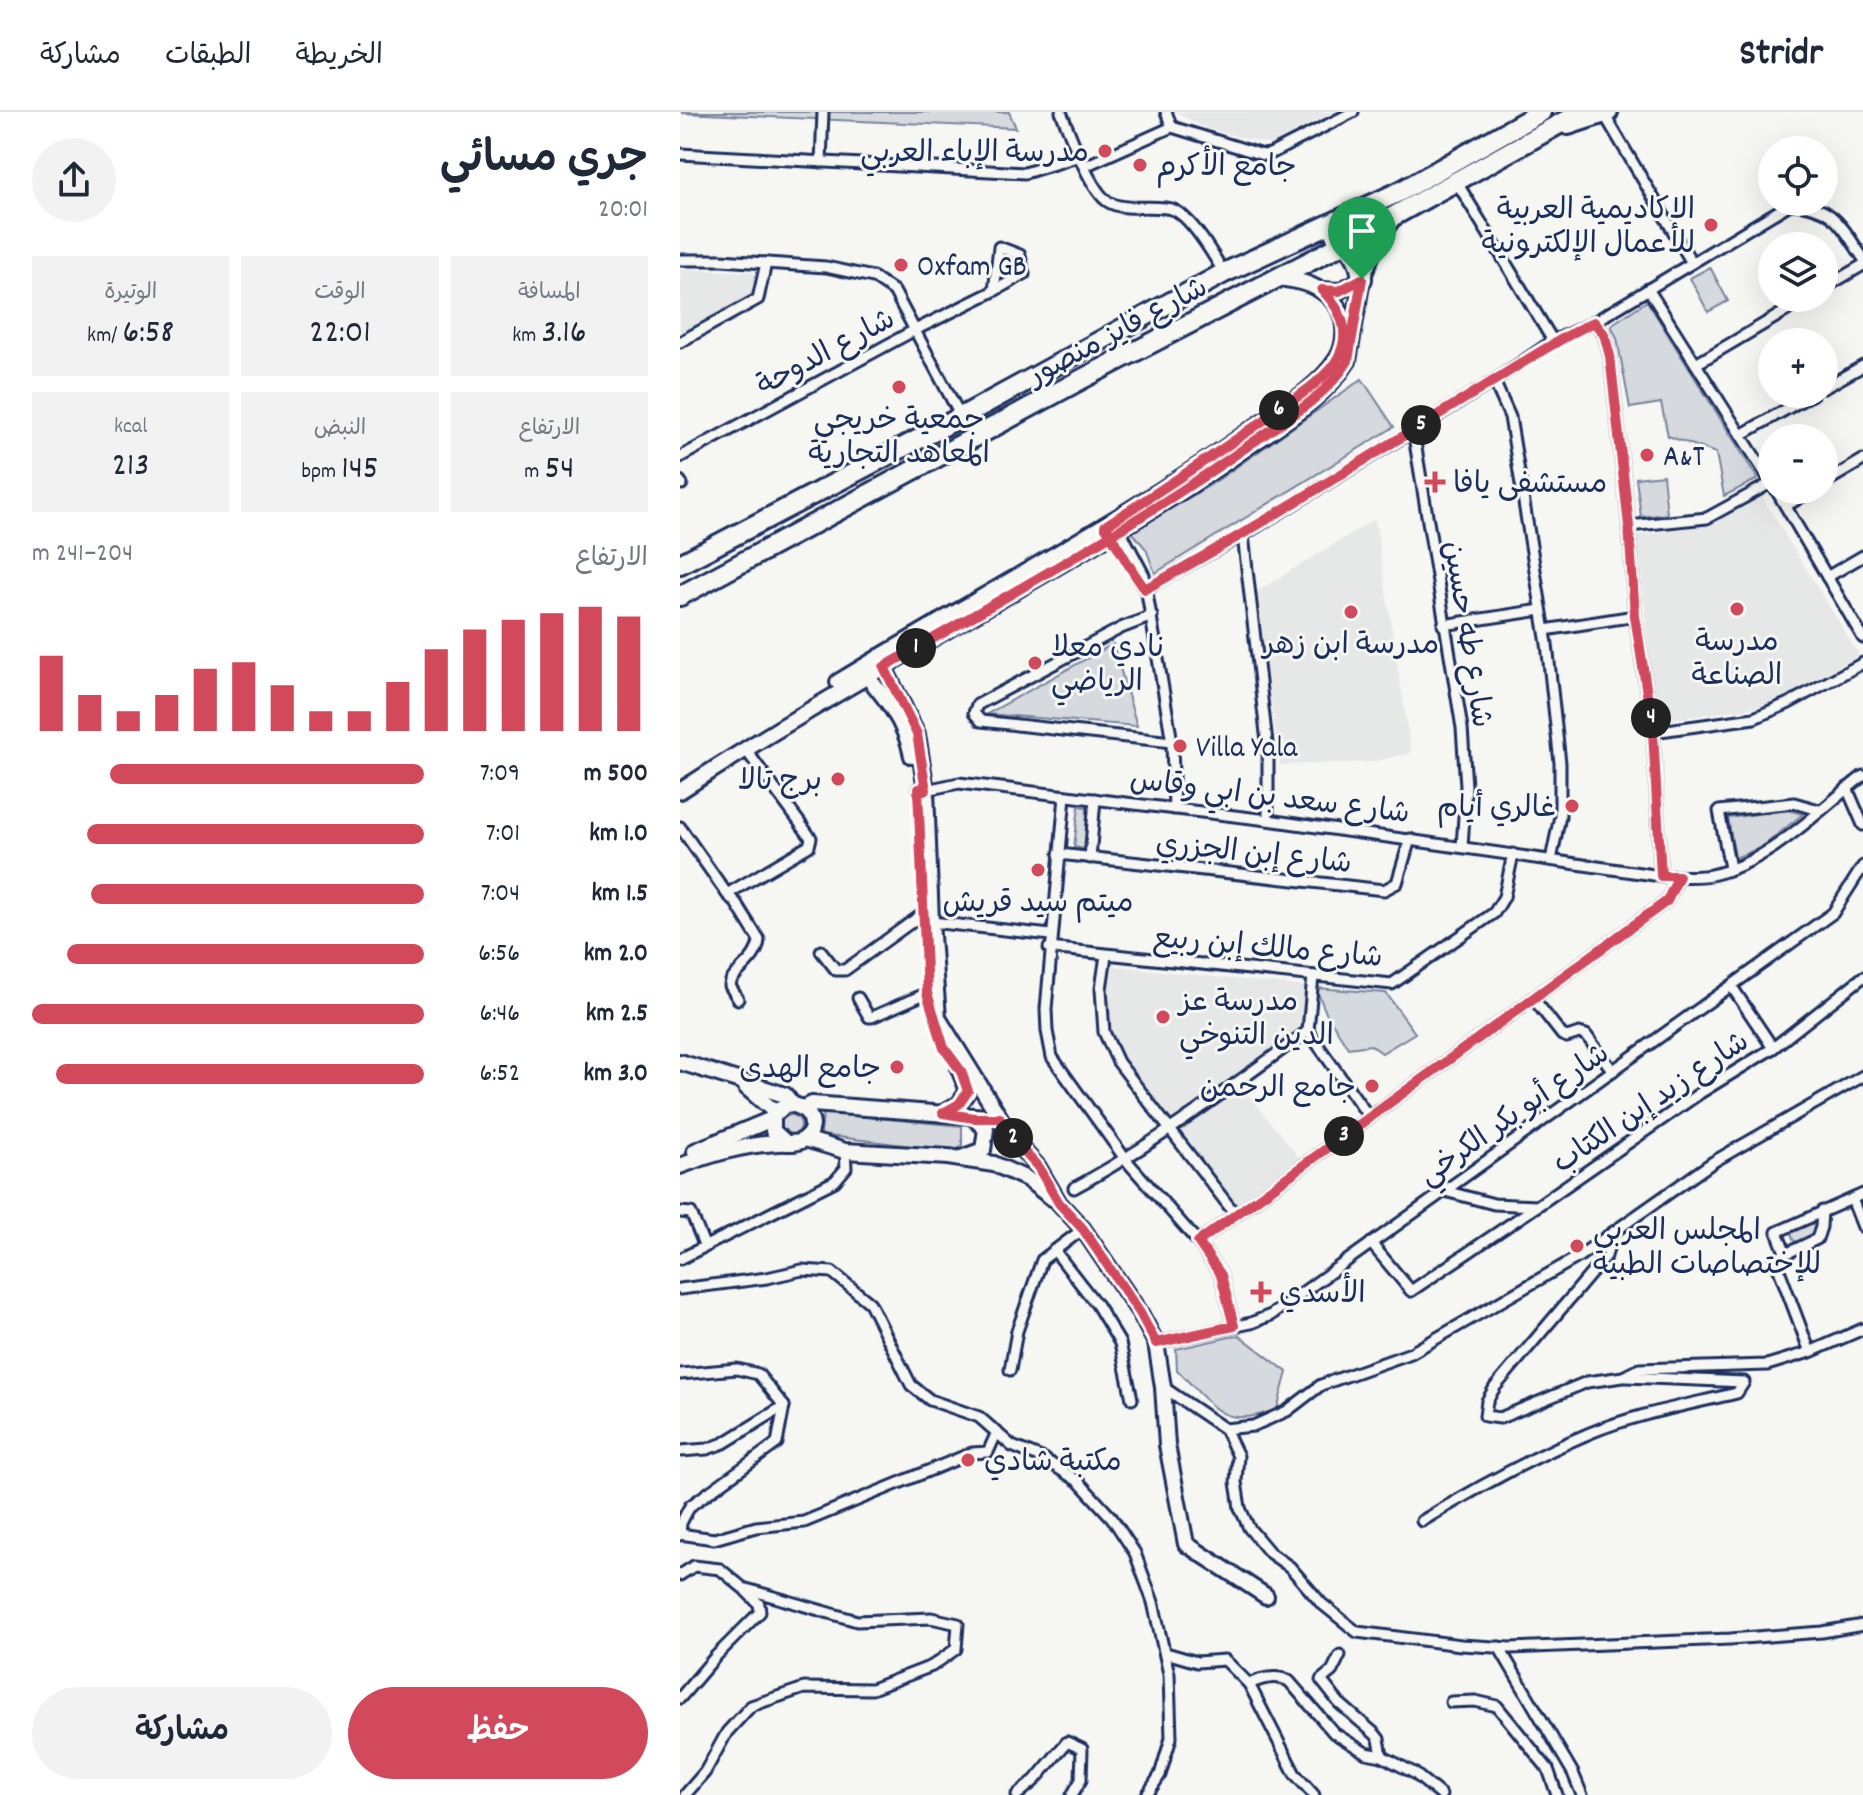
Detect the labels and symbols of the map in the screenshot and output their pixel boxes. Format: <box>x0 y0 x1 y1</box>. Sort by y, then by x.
place label: مدرسة الإباء العربي <box>860 134 1089 177</box>
marker: مدرسة الإباء العربي <box>1096 142 1114 160</box>
place label: جامع الأكرم <box>1156 145 1296 191</box>
marker: جامع الأكرم <box>1131 156 1149 174</box>
place label: الاكاديمية العربية للأعمال الإلكترونية <box>1481 191 1695 268</box>
pin <box>1328 197 1396 279</box>
marker: الاكاديمية العربية للأعمال الإلكترونية <box>1702 216 1720 234</box>
place label: Oxfam GB <box>917 248 1027 291</box>
marker: Oxfam GB <box>892 256 910 274</box>
street label: شارع فايز منصور <box>1019 268 1217 401</box>
street label: شارع الدوحة <box>750 300 904 410</box>
marker: جمعية خريجي المعاهد التجارية <box>890 378 908 396</box>
pin: 6 <box>1259 390 1299 430</box>
place label: جمعية خريجي المعاهد التجارية <box>808 401 990 478</box>
pin: 5 <box>1401 405 1441 445</box>
place label: A&T <box>1663 438 1705 481</box>
marker: A&T <box>1638 446 1656 464</box>
place label: مستشفى يافا <box>1453 465 1607 508</box>
marker: مستشفى يافا <box>1424 471 1446 493</box>
street label: شارع طه حسين <box>1429 538 1501 731</box>
marker: مدرسة الصناعة <box>1728 600 1746 618</box>
marker: مدرسة ابن زهر <box>1342 603 1360 621</box>
place label: مدرسة الصناعة <box>1692 623 1783 700</box>
place label: مدرسة ابن زهر <box>1260 626 1439 669</box>
pin: 1 <box>896 628 936 668</box>
place label: نادي معلا الرياضي <box>1051 629 1164 706</box>
marker: نادي معلا الرياضي <box>1026 654 1044 672</box>
pin: 4 <box>1631 698 1671 738</box>
place label: Villa Yala <box>1196 729 1298 772</box>
marker: Villa Yala <box>1171 737 1189 755</box>
street label: شارع سعد بن ابي وقاس <box>1127 761 1412 838</box>
place label: برج تالا <box>738 762 822 805</box>
marker: برج تالا <box>829 770 847 788</box>
place label: غالري أيام <box>1437 789 1556 832</box>
marker: غالري أيام <box>1563 797 1581 815</box>
street label: شارع إبن الجزري <box>1153 825 1354 888</box>
marker: ميتم سيد قريش <box>1029 861 1047 879</box>
place label: ميتم سيد قريش <box>943 884 1133 927</box>
street label: شارع مالك إبن ربيع <box>1151 919 1384 982</box>
place label: مدرسة عز الدين التنوخي <box>1176 983 1334 1060</box>
marker: مدرسة عز الدين التنوخي <box>1154 1008 1172 1026</box>
street label: شارع زيد إبن الكتاب <box>1546 1023 1760 1187</box>
street label: شارع أبو بكر الكرخي <box>1411 1035 1620 1199</box>
place label: جامع الهدى <box>739 1050 881 1093</box>
marker: جامع الهدى <box>888 1058 906 1076</box>
place label: جامع الرحمن <box>1200 1069 1356 1112</box>
marker: جامع الرحمن <box>1363 1077 1381 1095</box>
pin: 3 <box>1324 1116 1364 1156</box>
pin: 2 <box>993 1118 1033 1158</box>
place label: المجلس العربي للإختصاصات الطبية <box>1593 1212 1821 1289</box>
marker: المجلس العربي للإختصاصات الطبية <box>1568 1237 1586 1255</box>
place label: الأسدي <box>1279 1272 1366 1318</box>
marker: الأسدي <box>1250 1281 1272 1303</box>
place label: مكتبة شادي <box>984 1443 1122 1486</box>
marker: مكتبة شادي <box>959 1451 977 1469</box>

